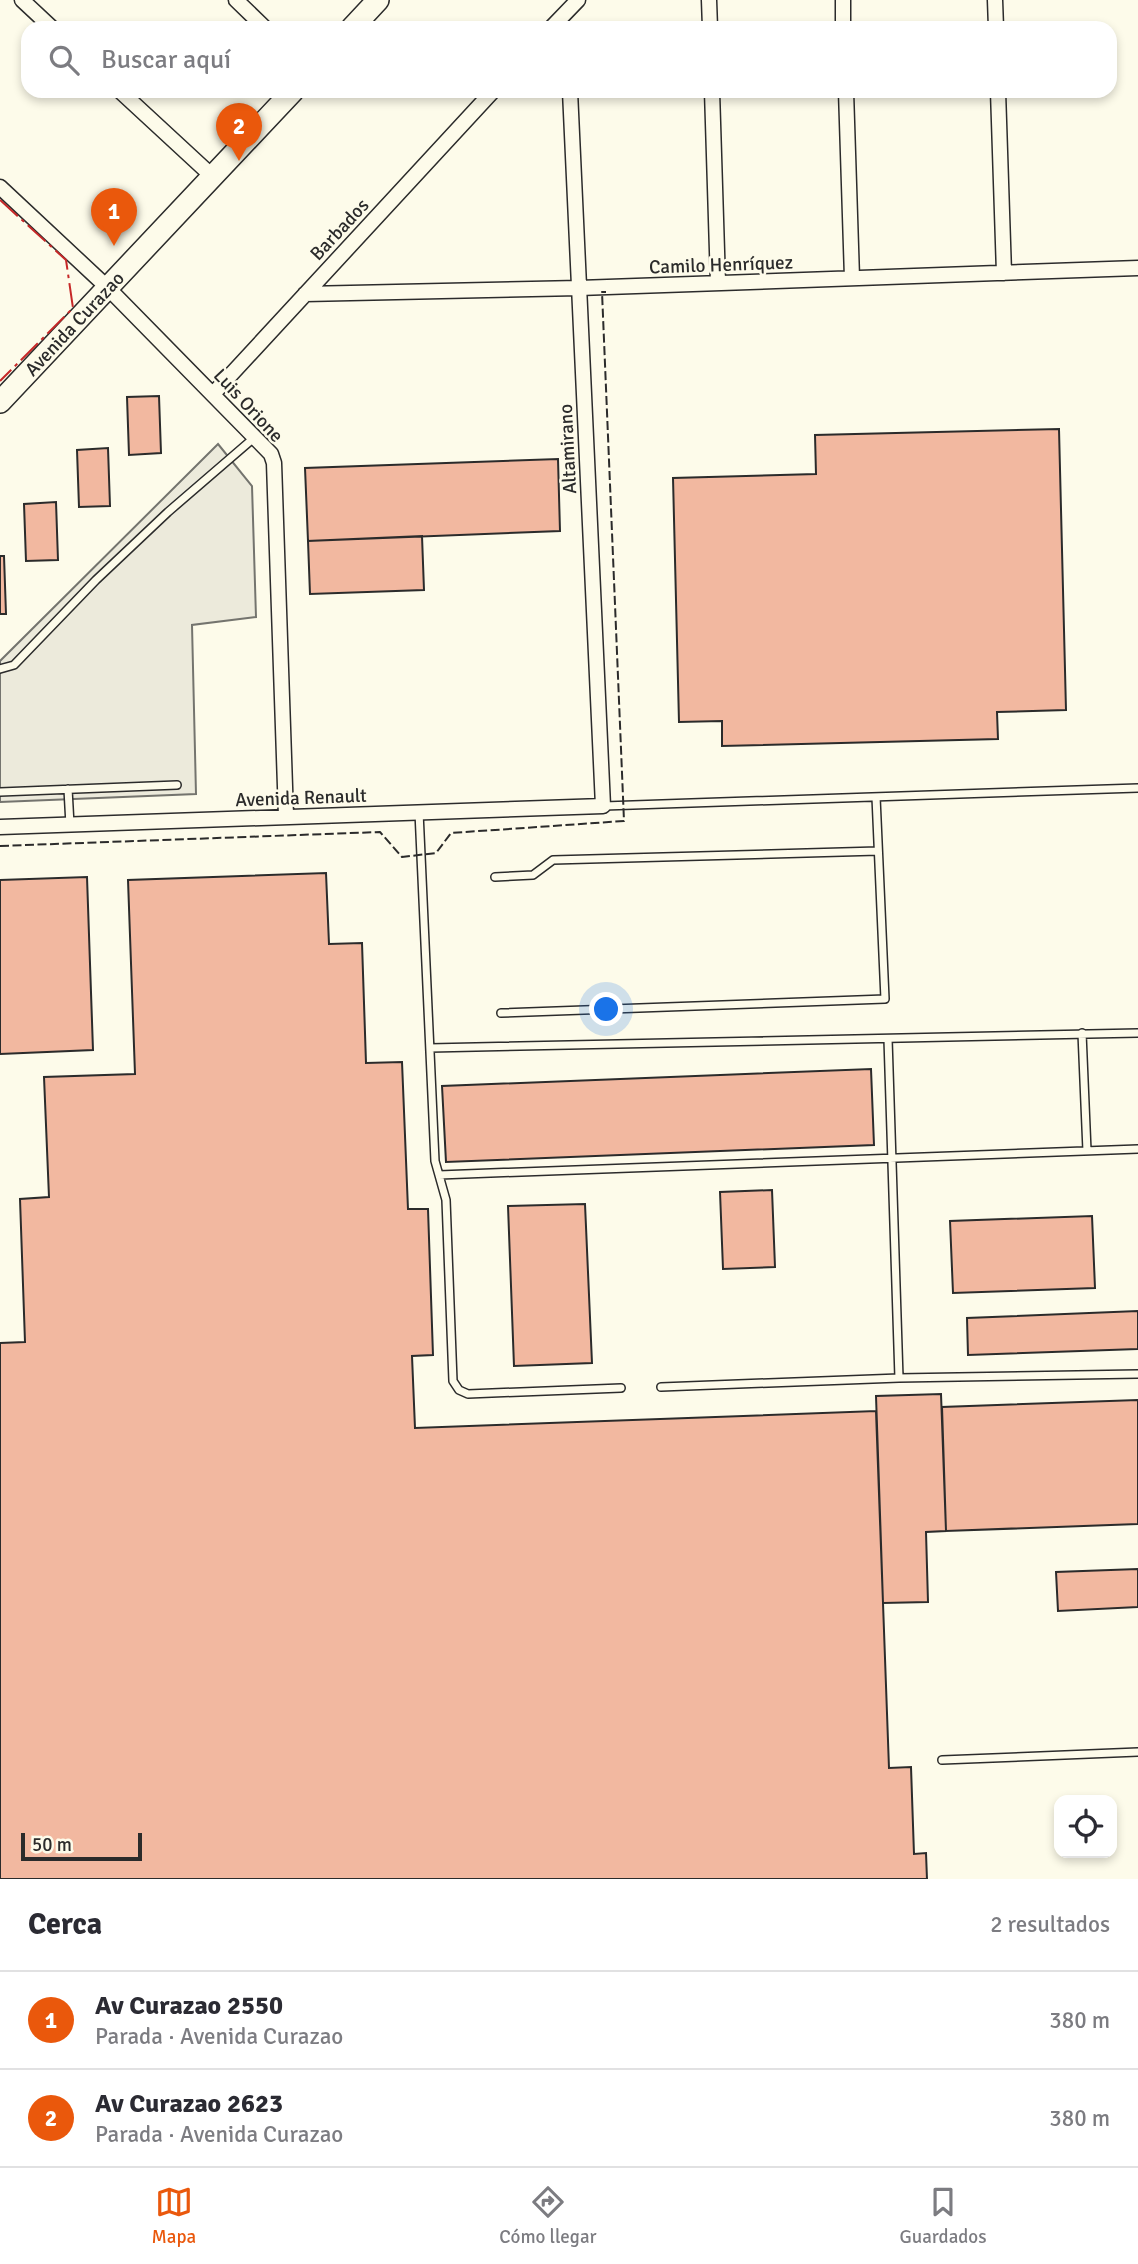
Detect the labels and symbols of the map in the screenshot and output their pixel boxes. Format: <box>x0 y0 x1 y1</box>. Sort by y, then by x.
pin: 2 <box>216 103 262 161</box>
pin: 1 <box>91 188 137 246</box>
street label: Barbados <box>305 194 374 266</box>
street label: Camilo Henríquez <box>649 250 794 280</box>
street label: Avenida Curazao <box>20 267 130 381</box>
street label: Luis Orione <box>208 364 288 448</box>
street label: Altamirano <box>554 403 582 495</box>
street label: Avenida Renault <box>235 784 368 812</box>
your location <box>589 992 623 1026</box>
scale bar <box>21 1830 142 1862</box>

